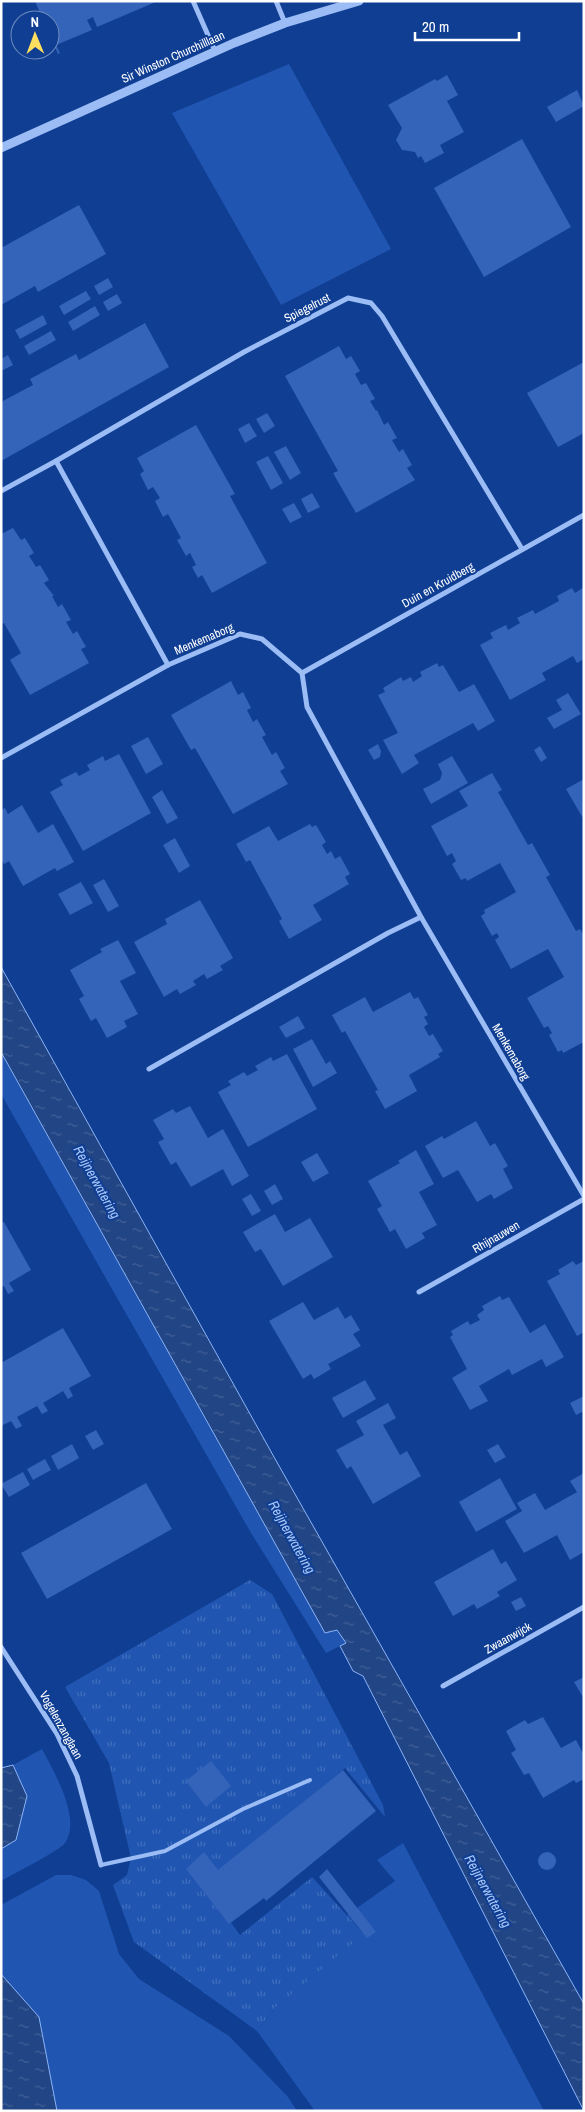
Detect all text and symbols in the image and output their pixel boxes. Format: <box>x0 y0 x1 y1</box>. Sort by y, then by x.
north arrow <box>10 10 60 60</box>
scale bar <box>415 10 519 42</box>
text: N <box>30 13 39 31</box>
text: 20 m <box>422 16 449 37</box>
street label: Sir Winston Churchilllaan <box>119 27 227 87</box>
street label: Spiegelrust <box>281 289 333 326</box>
street label: Duin en Kruidberg <box>399 558 478 611</box>
street label: Menkemaborg <box>172 619 237 659</box>
street label: Menkemaborg <box>488 1021 534 1084</box>
water label: Reijnerwatering <box>69 1142 125 1222</box>
street label: Rhijnauwen <box>469 1217 523 1257</box>
water label: Reijnerwatering <box>264 1497 320 1577</box>
street label: Zwaanwijck <box>482 1619 534 1657</box>
street label: Vogelenzanglaan <box>36 1688 86 1762</box>
water label: Reijnerwatering <box>460 1851 516 1931</box>

